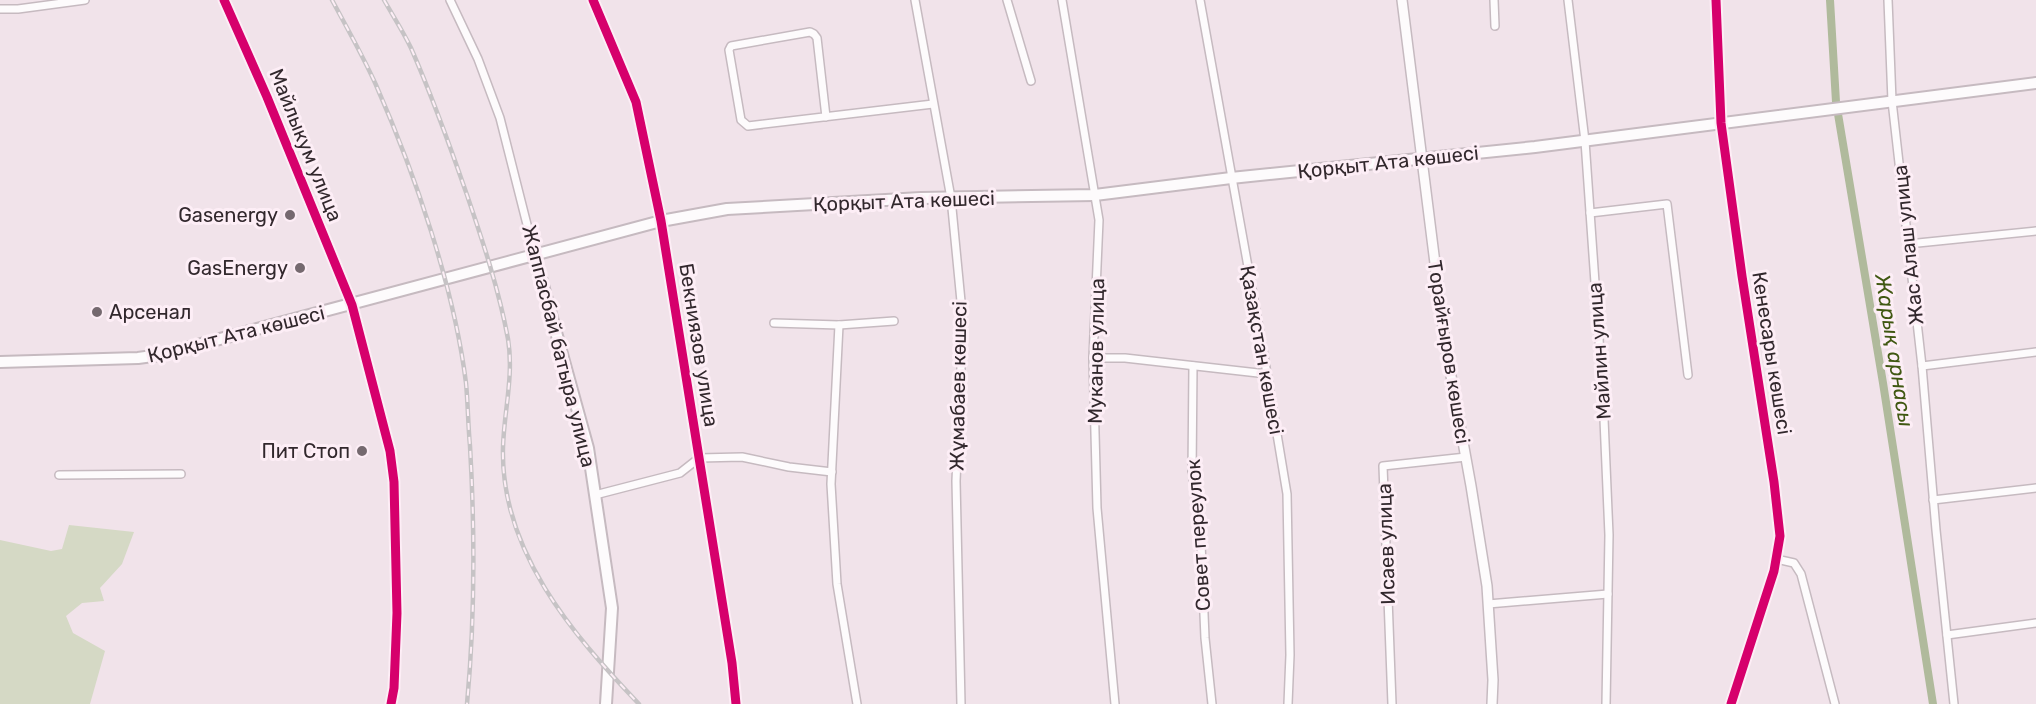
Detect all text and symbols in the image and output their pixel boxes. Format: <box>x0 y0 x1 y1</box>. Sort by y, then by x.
street label: Майлыкум улица <box>264 65 348 225</box>
street label: Қорқыт Ата көшесі <box>1296 141 1480 183</box>
street label: Жас Алаш улица <box>1888 164 1928 326</box>
street label: Қорқыт Ата көшесі <box>813 186 995 216</box>
place label: Gasenergy <box>178 203 278 227</box>
marker: Gasenergy <box>283 208 297 222</box>
street label: Жаппасбай батыра улица <box>517 222 601 470</box>
place label: GasEnergy <box>187 256 288 280</box>
street label: Торайғыров көшесі <box>1423 259 1475 445</box>
marker: GasEnergy <box>293 261 307 275</box>
street label: Бекниязов улица <box>674 261 724 429</box>
street label: Қазақстан көшесі <box>1235 264 1289 436</box>
street label: Кенесары көшесі <box>1747 270 1797 436</box>
water label: Жарық арнасы <box>1870 271 1919 429</box>
street label: Муканов улица <box>1083 278 1109 424</box>
street label: Майлин улица <box>1582 282 1616 420</box>
place label: Арсенал <box>109 300 191 324</box>
street label: Қорқыт Ата көшесі <box>145 300 327 368</box>
street label: Жұмабаев көшесі <box>945 301 971 471</box>
marker: Арсенал <box>90 305 104 319</box>
place label: Пит Стоп <box>262 439 350 463</box>
marker: Пит Стоп <box>355 444 369 458</box>
street label: Совет переулок <box>1181 458 1215 612</box>
street label: Исаев улица <box>1372 483 1400 605</box>

